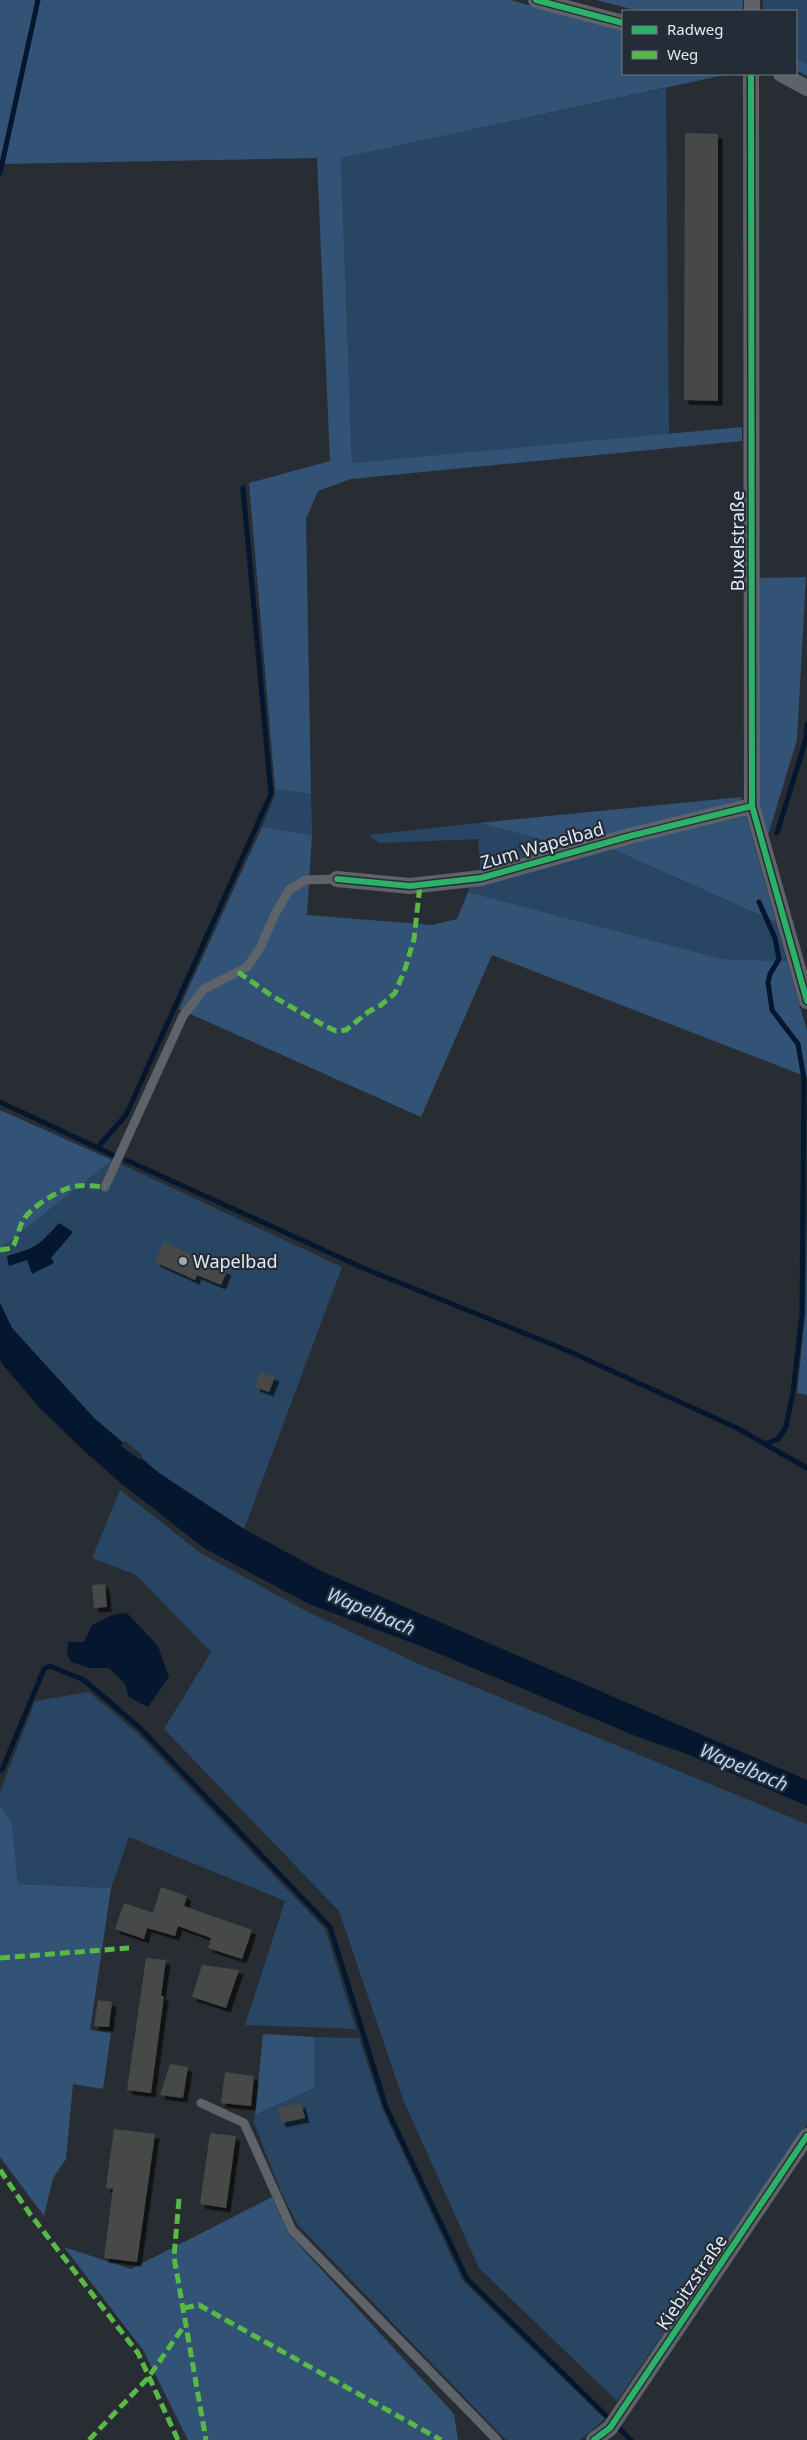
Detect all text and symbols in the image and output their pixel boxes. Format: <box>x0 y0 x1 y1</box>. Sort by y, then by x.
legend <box>622 10 797 75</box>
text: Radweg <box>667 19 723 39</box>
text: Weg <box>667 44 698 64</box>
street label: Buxelstraße <box>725 491 749 591</box>
street label: Zum Wapelbad <box>477 816 607 874</box>
place label: Wapelbad <box>193 1249 278 1273</box>
marker: Wapelbad <box>177 1255 189 1267</box>
water label: Wapelbach <box>323 1581 419 1641</box>
water label: Wapelbach <box>696 1737 792 1797</box>
street label: Kiebitzstraße <box>650 2230 732 2334</box>

